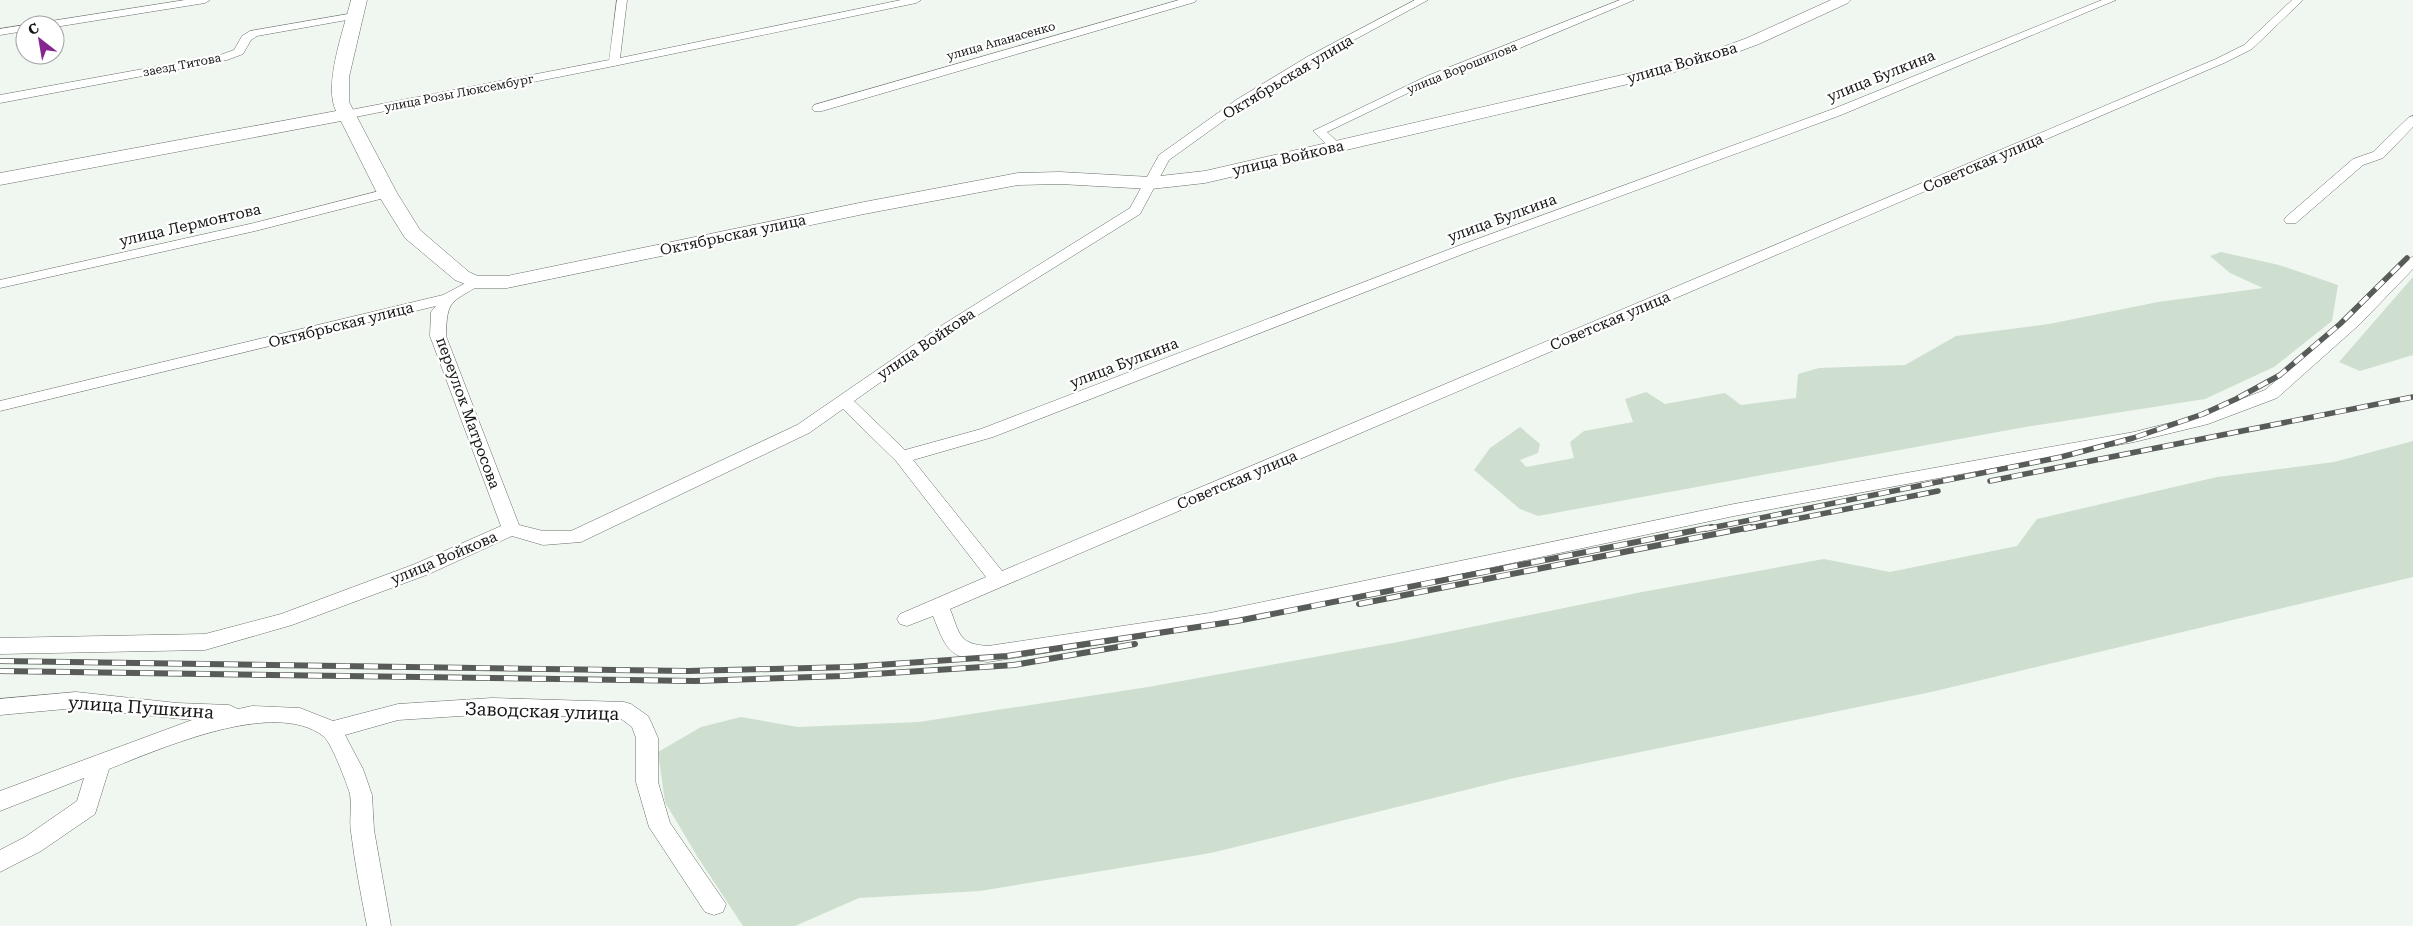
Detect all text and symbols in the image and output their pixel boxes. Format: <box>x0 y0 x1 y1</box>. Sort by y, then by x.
north arrow <box>15 15 65 65</box>
text: С <box>25 19 42 38</box>
street label: улица Апанасенко <box>945 19 1057 63</box>
street label: Октябрьская улица <box>1220 31 1356 123</box>
street label: улица Ворошилова <box>1405 39 1520 97</box>
street label: улица Войкова <box>1625 39 1739 87</box>
street label: улица Булкина <box>1825 46 1937 106</box>
street label: заезд Титова <box>142 50 223 79</box>
street label: улица Розы Люксембург <box>383 72 535 114</box>
street label: Советская улица <box>1920 130 2046 196</box>
street label: улица Войкова <box>1231 136 1345 180</box>
street label: улица Булкина <box>1445 190 1559 246</box>
street label: улица Лермонтова <box>118 200 262 250</box>
street label: Октябрьская улица <box>658 211 808 259</box>
street label: Советская улица <box>1547 288 1673 354</box>
street label: Октябрьская улица <box>267 298 415 352</box>
street label: улица Войкова <box>874 305 978 383</box>
street label: улица Булкина <box>1067 334 1181 392</box>
street label: переулок Матросова <box>432 335 504 491</box>
street label: Советская улица <box>1174 447 1300 513</box>
street label: улица Войкова <box>388 527 500 589</box>
street label: улица Пушкина <box>67 691 215 723</box>
street label: Заводская улица <box>464 698 620 724</box>

